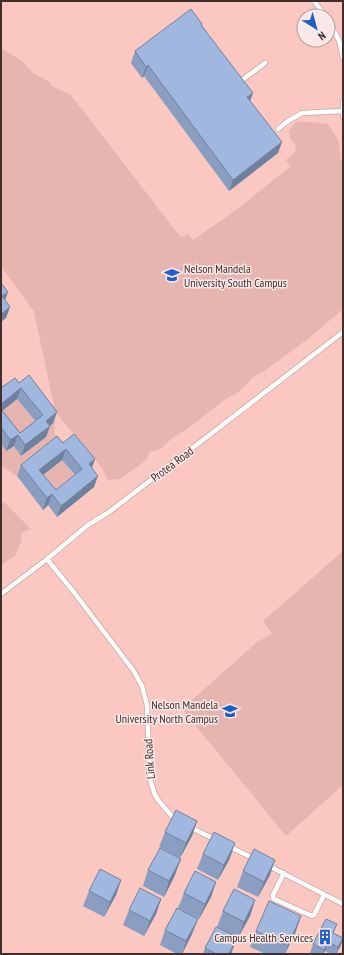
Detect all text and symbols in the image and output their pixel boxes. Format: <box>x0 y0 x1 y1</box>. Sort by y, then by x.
north arrow <box>296 8 336 48</box>
text: N <box>315 29 329 43</box>
place label: Nelson Mandela University South Campus <box>184 261 287 290</box>
school or university icon: Nelson Mandela University South Campus <box>163 266 181 284</box>
street label: Protea Road <box>148 443 196 485</box>
place label: Nelson Mandela University North Campus <box>116 697 218 726</box>
school or university icon: Nelson Mandela University North Campus <box>221 702 239 720</box>
street label: Link Road <box>140 738 158 780</box>
building icon: Campus Health Services <box>316 928 334 946</box>
place label: Campus Health Services <box>214 930 313 945</box>

